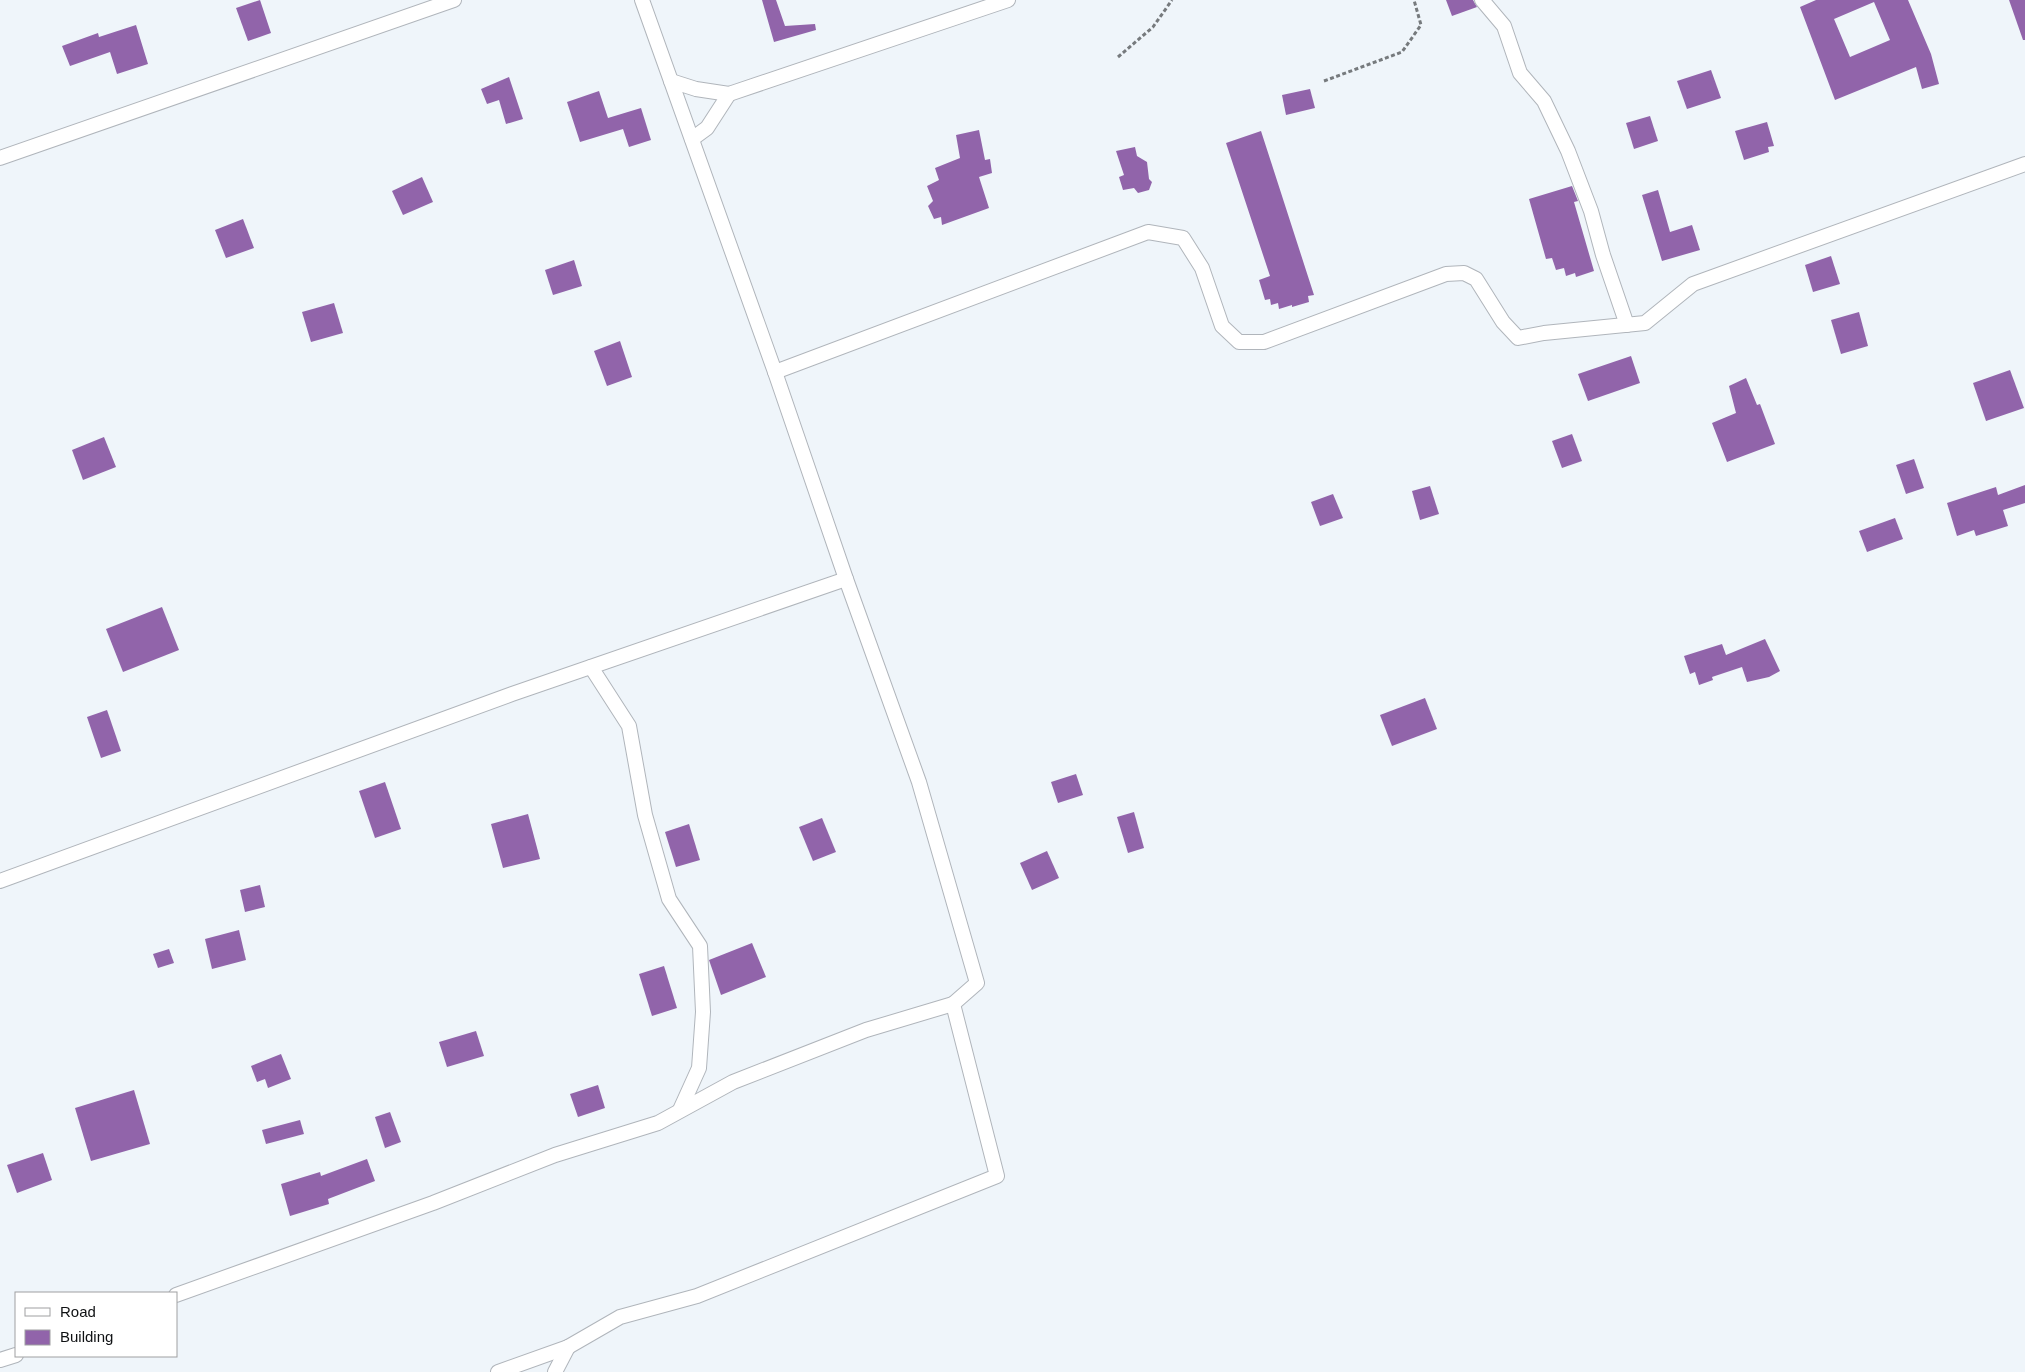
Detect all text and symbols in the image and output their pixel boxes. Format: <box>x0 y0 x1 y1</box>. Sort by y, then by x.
legend <box>15 1292 178 1357</box>
text: Road <box>60 1303 96 1320</box>
text: Building <box>60 1328 113 1345</box>

